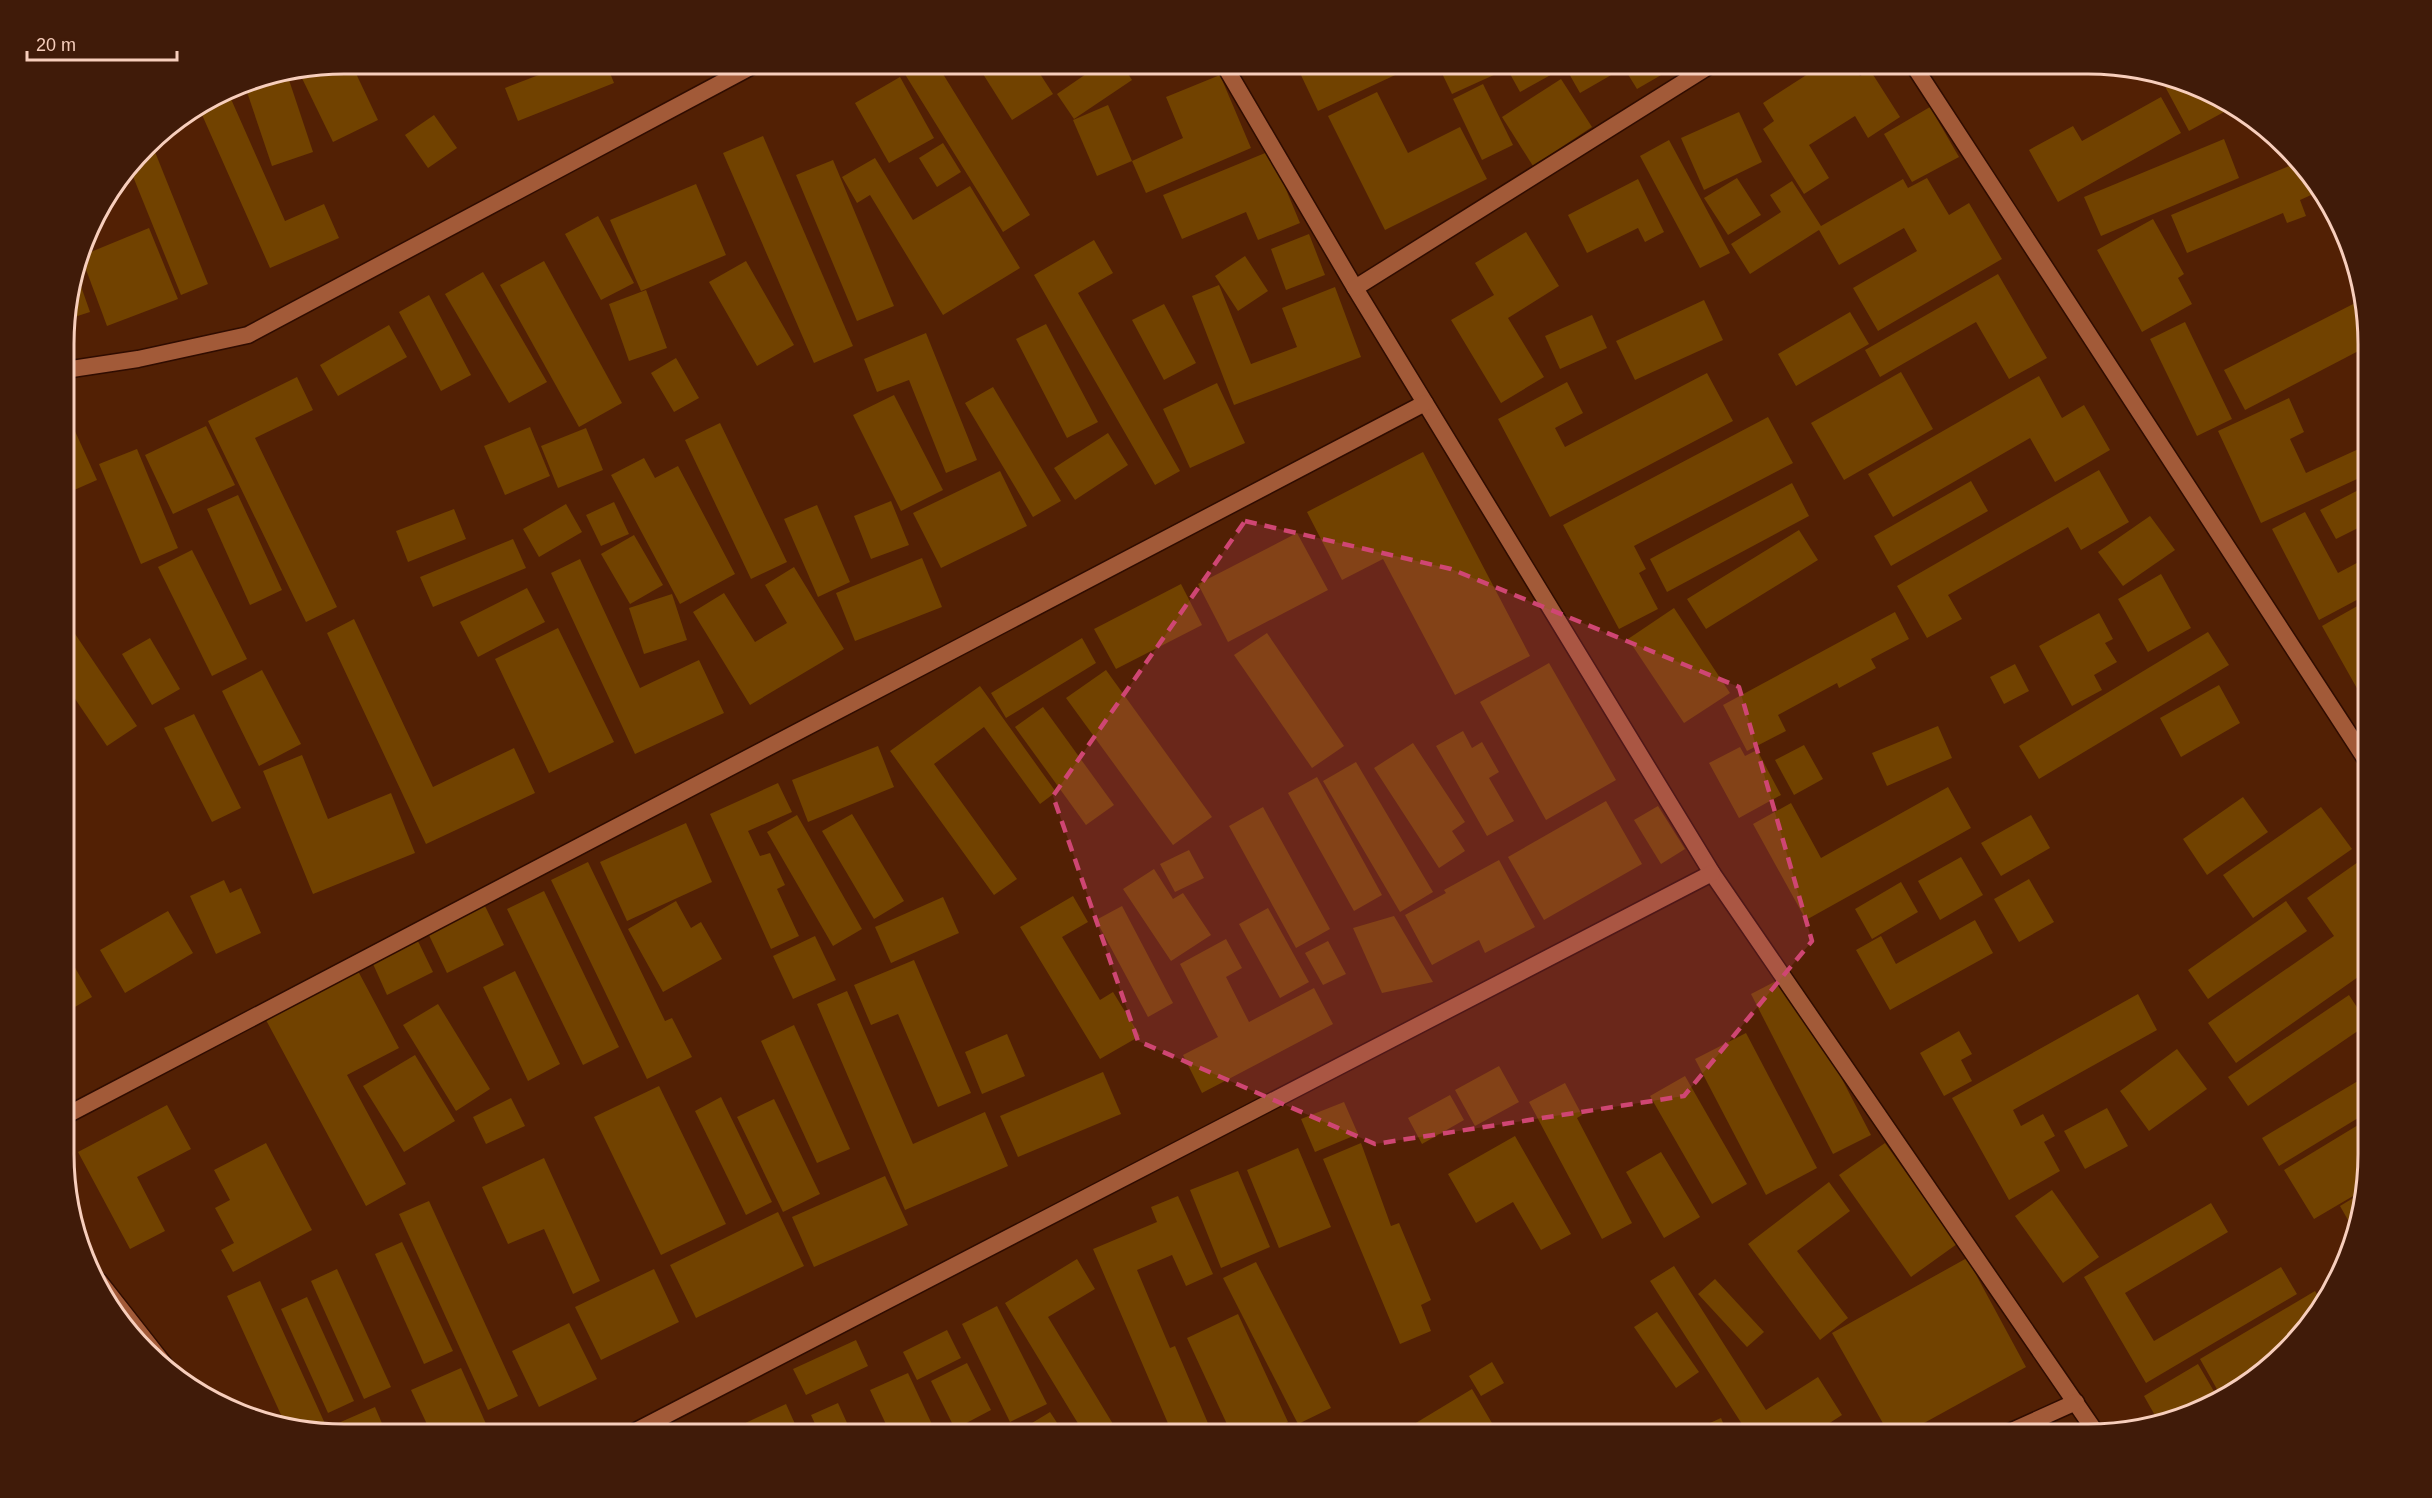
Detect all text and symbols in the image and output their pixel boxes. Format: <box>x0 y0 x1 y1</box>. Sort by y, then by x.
scale bar <box>27 24 177 62</box>
text: 20 m <box>36 35 76 55</box>

